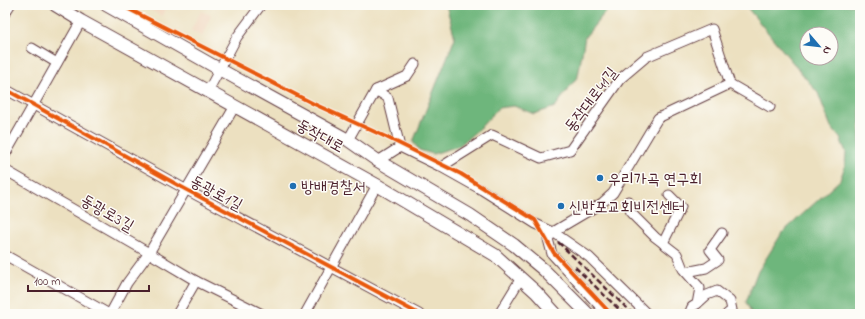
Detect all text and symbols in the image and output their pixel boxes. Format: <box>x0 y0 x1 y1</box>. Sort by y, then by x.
north arrow <box>799 26 839 66</box>
text: N <box>818 43 836 57</box>
street label: 동작대로41길 <box>559 63 624 138</box>
street label: 동작대로 <box>292 114 348 160</box>
place label: 우리가곡 연구회 <box>608 168 702 192</box>
street label: 동광로1길 <box>185 170 247 218</box>
marker: 우리가곡 연구회 <box>595 173 605 183</box>
place label: 방배경찰서 <box>301 176 365 200</box>
marker: 방배경찰서 <box>288 181 298 191</box>
street label: 동광로3길 <box>76 189 138 239</box>
place label: 신반포교회비전센터 <box>569 196 685 220</box>
marker: 신반포교회비전센터 <box>556 201 566 211</box>
scale bar <box>28 267 149 293</box>
text: 100 m <box>34 273 61 291</box>

